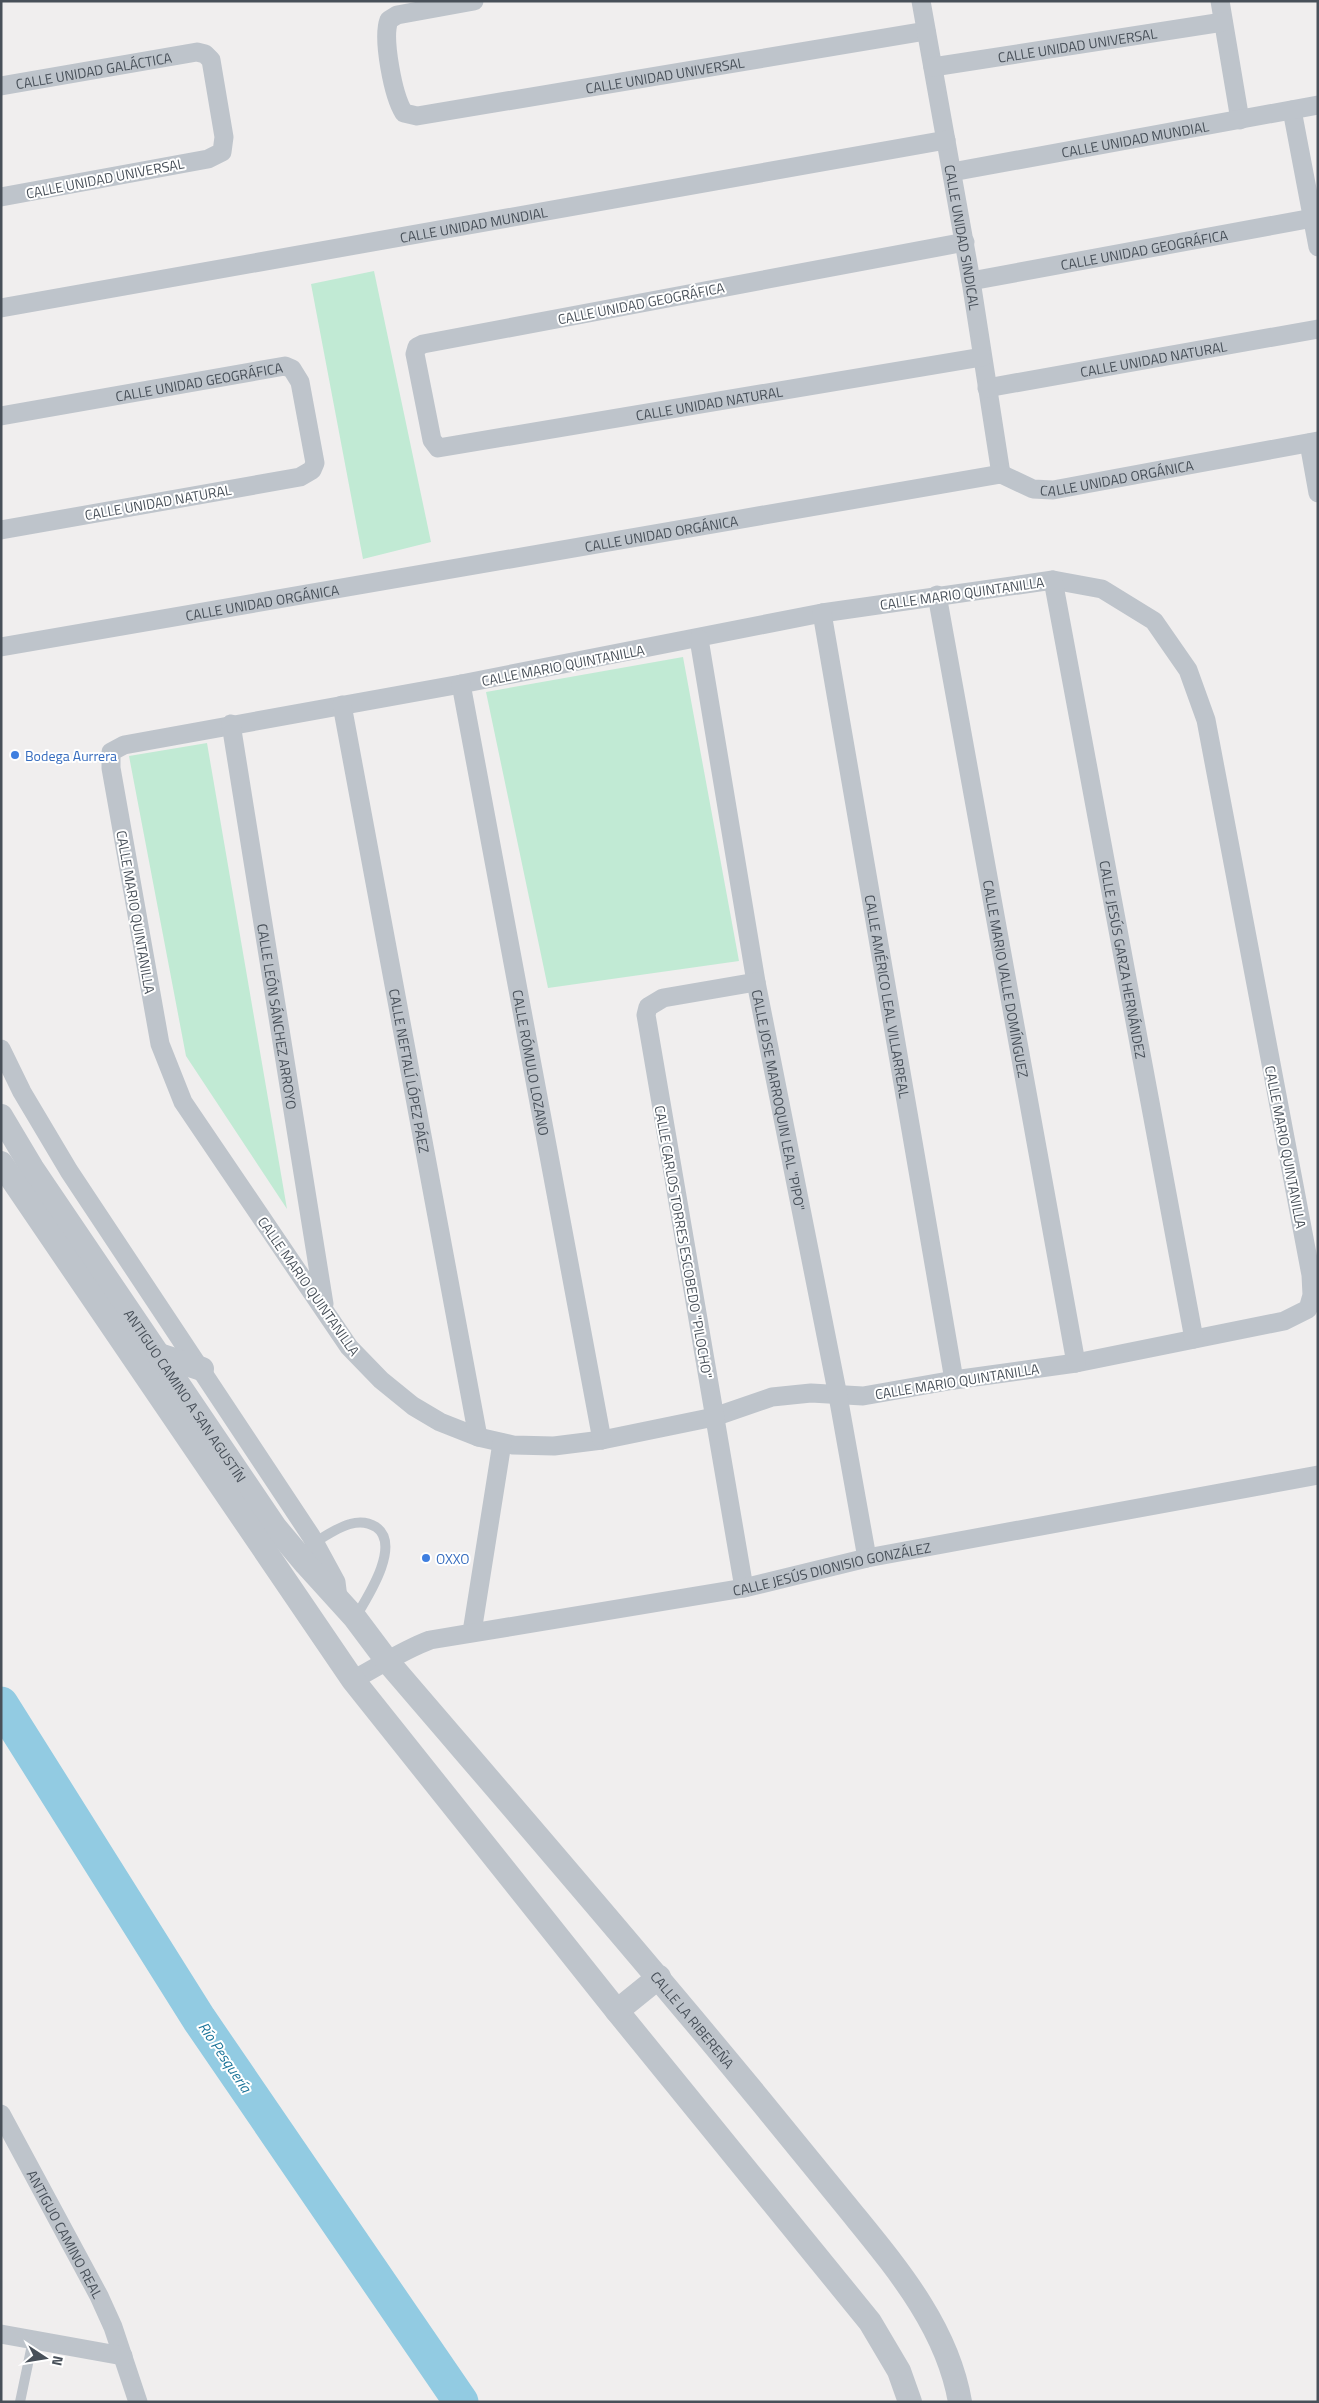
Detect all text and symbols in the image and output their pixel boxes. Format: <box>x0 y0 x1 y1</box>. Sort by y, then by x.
street label: CALLE UNIDAD UNIVERSAL <box>996 22 1158 67</box>
street label: CALLE UNIDAD GALÁCTICA <box>14 46 174 94</box>
street label: CALLE UNIDAD UNIVERSAL <box>584 51 746 98</box>
street label: CALLE UNIDAD MUNDIAL <box>1060 115 1211 162</box>
street label: CALLE UNIDAD UNIVERSAL <box>24 152 186 204</box>
street label: CALLE UNIDAD SINDICAL <box>940 163 986 312</box>
street label: CALLE UNIDAD MUNDIAL <box>398 201 549 247</box>
street label: CALLE UNIDAD GEOGRÁFICA <box>1059 223 1230 275</box>
street label: CALLE UNIDAD GEOGRÁFICA <box>556 276 727 329</box>
street label: CALLE UNIDAD NATURAL <box>1078 335 1229 382</box>
street label: CALLE UNIDAD GEOGRÁFICA <box>114 356 285 406</box>
street label: CALLE UNIDAD NATURAL <box>634 380 784 425</box>
street label: CALLE UNIDAD ORGÁNICA <box>1040 454 1196 501</box>
street label: CALLE UNIDAD NATURAL <box>83 479 233 525</box>
street label: CALLE UNIDAD ORGÁNICA <box>583 509 740 556</box>
street label: CALLE MARIO QUINTANILLA <box>879 571 1046 615</box>
street label: CALLE UNIDAD ORGÁNICA <box>184 578 341 625</box>
street label: CALLE MARIO QUINTANILLA <box>480 639 647 691</box>
place label: Bodega Aurrera <box>25 745 117 766</box>
marker: Bodega Aurrera <box>9 749 21 761</box>
street label: CALLE MARIO QUINTANILLA <box>111 829 161 996</box>
street label: CALLE JESÚS GARZA HERNÁNDEZ <box>1095 859 1152 1060</box>
street label: CALLE MARIO VALLE DOMÍNGUEZ <box>978 878 1035 1080</box>
street label: CALLE AMÉRICO LEAL VILLARREAL <box>860 893 916 1100</box>
street label: CALLE LEÓN SÁNCHEZ ARROYO <box>253 922 303 1111</box>
street label: CALLE NEFTALÍ LÓPEZ PÁEZ <box>384 987 436 1155</box>
street label: CALLE JOSE MARROQUIN LEAL "PIPO" <box>747 987 812 1213</box>
street label: CALLE RÓMULO LOZANO <box>508 988 555 1137</box>
street label: CALLE MARIO QUINTANILLA <box>1260 1064 1312 1231</box>
street label: CALLE CARLOS TORRES ESCOBEDO "PILOCHO" <box>650 1104 718 1380</box>
street label: CALLE MARIO QUINTANILLA <box>253 1212 365 1360</box>
street label: ANTIGUO CAMINO A SAN AGUSTÍN <box>120 1304 252 1486</box>
street label: CALLE MARIO QUINTANILLA <box>874 1358 1041 1404</box>
street label: CALLE JESÚS DIONISIO GONZÁLEZ <box>731 1536 932 1600</box>
place label: OXXO <box>436 1548 470 1569</box>
marker: OXXO <box>420 1552 432 1564</box>
street label: CALLE LA RIBEREÑA <box>646 1966 740 2073</box>
water label: Río Pesquería <box>193 2017 258 2098</box>
street label: ANTIGUO CAMINO REAL <box>22 2166 109 2302</box>
north arrow <box>20 2333 70 2383</box>
text: N <box>47 2354 69 2368</box>

